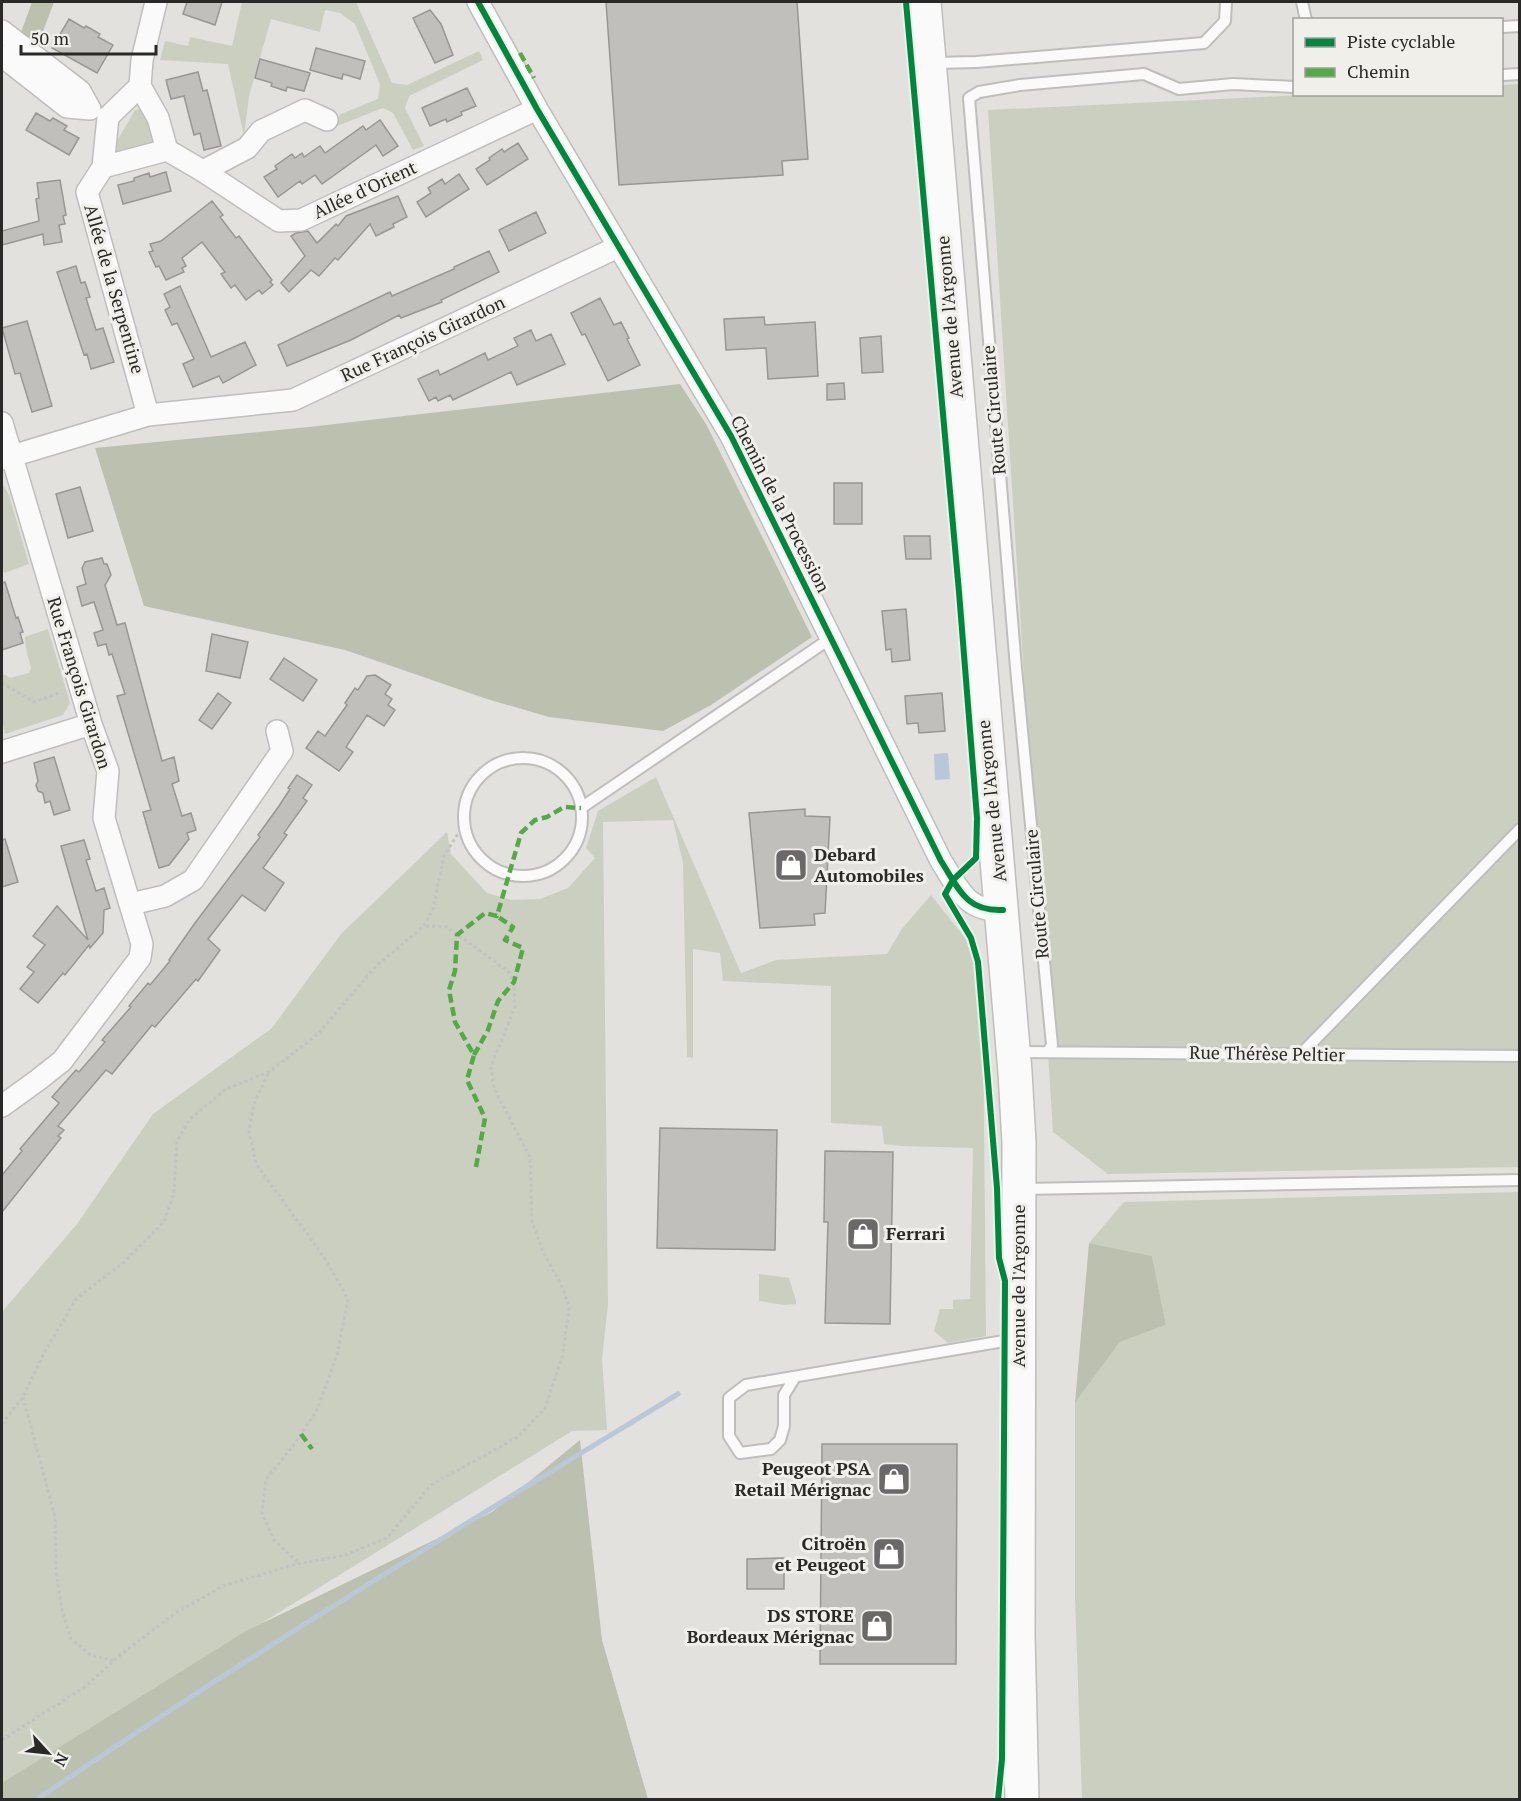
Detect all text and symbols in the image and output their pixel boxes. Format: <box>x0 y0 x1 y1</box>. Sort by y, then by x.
scale bar <box>21 18 156 56</box>
legend <box>1293 18 1503 96</box>
text: 50 m <box>30 26 70 50</box>
text: Piste cyclable <box>1347 29 1455 53</box>
text: Chemin <box>1347 59 1410 83</box>
street label: Allée d'Orient <box>309 155 420 223</box>
street label: Allée de la Serpentine <box>79 201 151 376</box>
street label: Avenue de l'Argonne <box>930 235 968 399</box>
street label: Rue François Girardon <box>337 289 509 387</box>
street label: Route Circulaire <box>975 344 1011 476</box>
street label: Chemin de la Procession <box>726 411 836 597</box>
street label: Rue François Girardon <box>42 594 118 772</box>
street label: Avenue de l'Argonne <box>971 719 1011 883</box>
street label: Route Circulaire <box>1018 828 1054 960</box>
place label: Debard Automobiles <box>814 842 924 887</box>
shop icon: Debard Automobiles <box>773 847 809 883</box>
street label: Rue Thérèse Peltier <box>1189 1040 1345 1066</box>
street label: Avenue de l'Argonne <box>1006 1205 1030 1367</box>
shop icon: Ferrari <box>845 1216 881 1252</box>
place label: Ferrari <box>886 1221 945 1245</box>
place label: Peugeot PSA Retail Mérignac <box>735 1456 872 1501</box>
shop icon: Peugeot PSA Retail Mérignac <box>876 1461 912 1497</box>
place label: Citroën et Peugeot <box>775 1531 866 1576</box>
shop icon: Citroën et Peugeot <box>871 1536 907 1572</box>
place label: DS STORE Bordeaux Mérignac <box>687 1603 854 1648</box>
shop icon: DS STORE Bordeaux Mérignac <box>859 1608 895 1644</box>
north arrow <box>18 1723 78 1783</box>
text: N <box>49 1749 74 1770</box>

